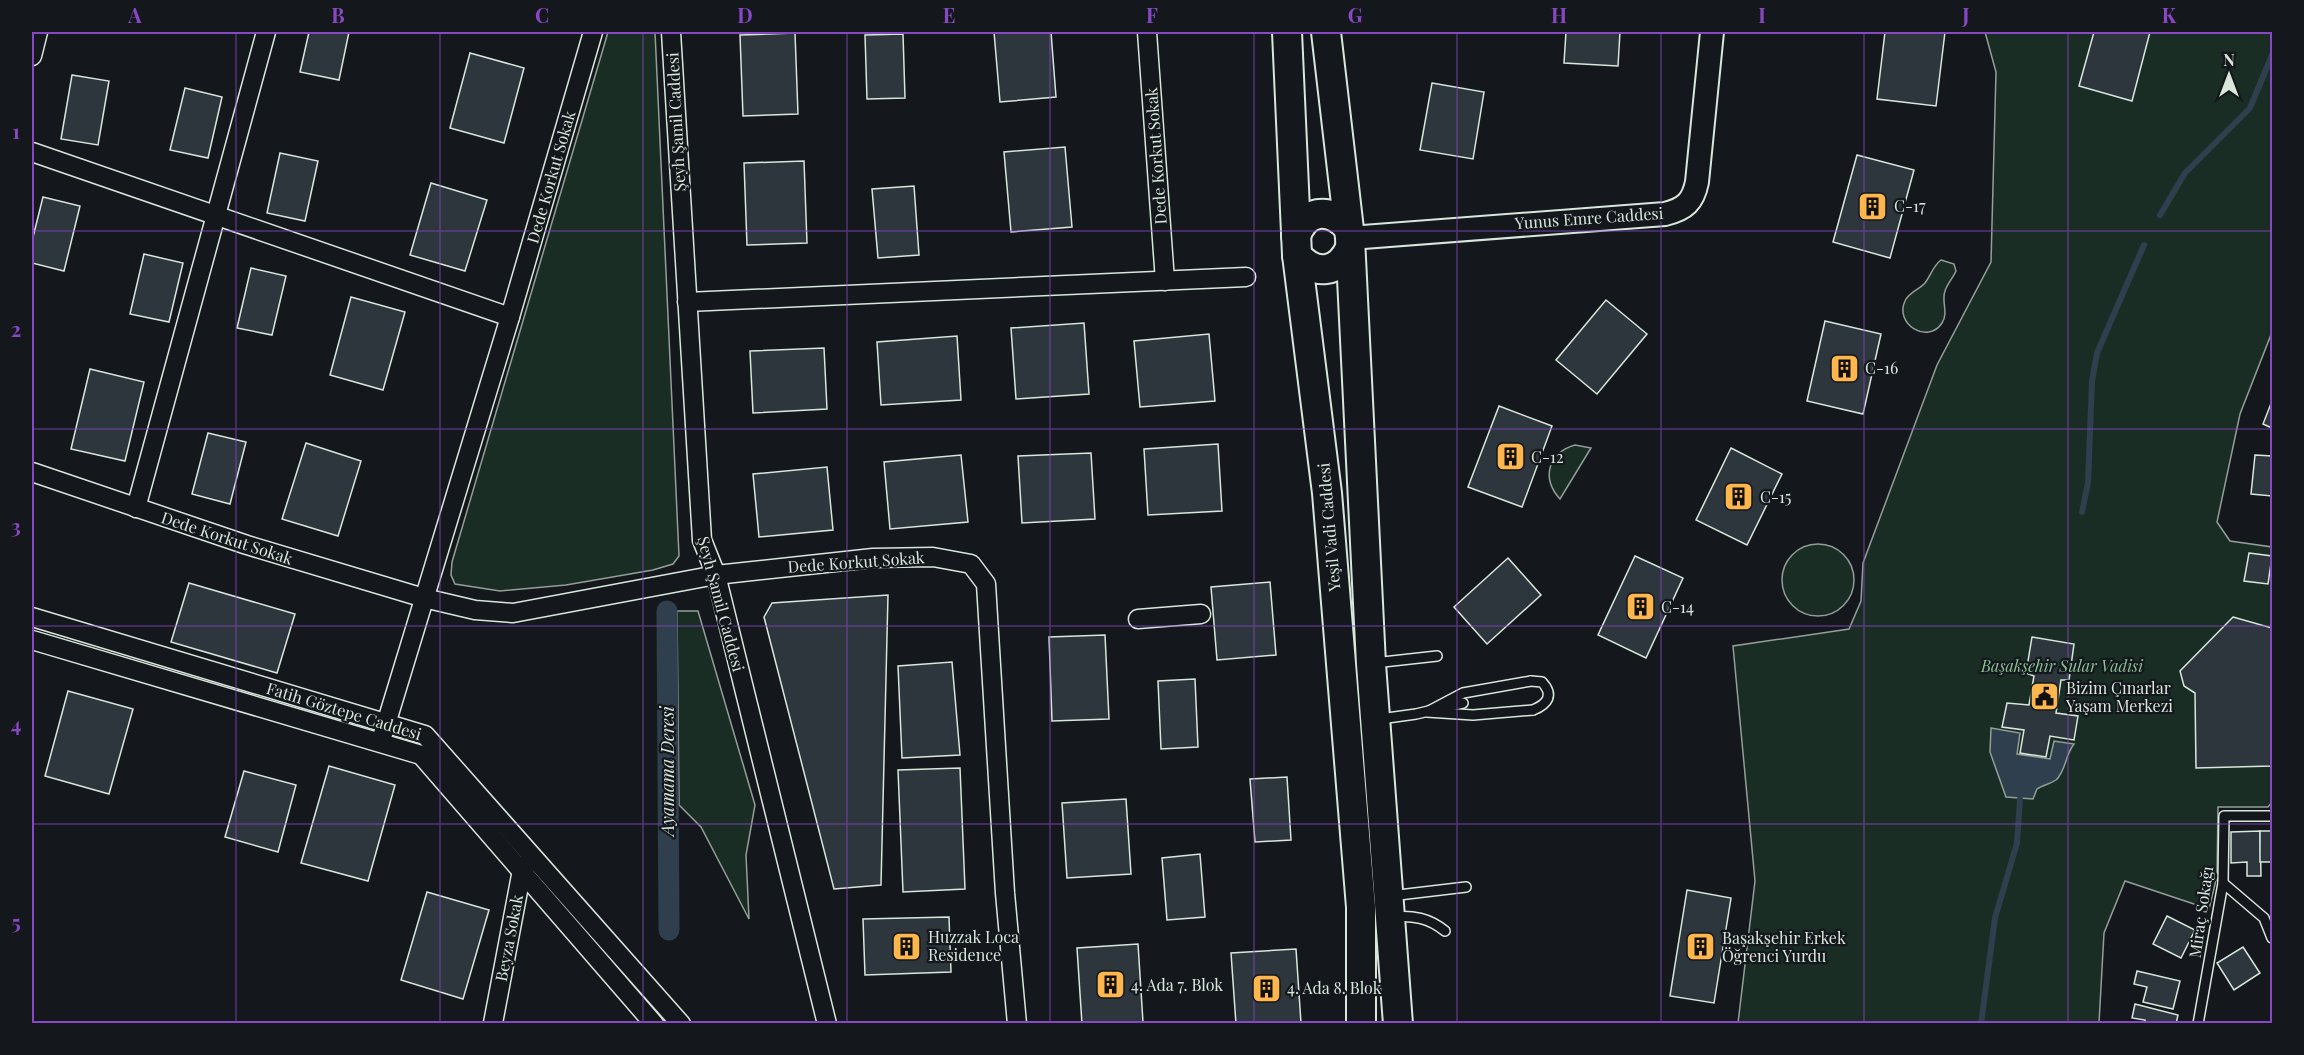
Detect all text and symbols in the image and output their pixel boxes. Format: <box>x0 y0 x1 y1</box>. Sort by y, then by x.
text: A <box>127 1 142 28</box>
text: B <box>331 1 345 28</box>
text: C <box>535 1 549 28</box>
text: D <box>737 1 753 28</box>
text: E <box>943 1 955 28</box>
text: F <box>1146 1 1158 28</box>
text: G <box>1348 1 1363 28</box>
text: H <box>1551 1 1567 28</box>
text: I <box>1758 1 1766 28</box>
text: J <box>1961 1 1970 28</box>
text: K <box>2162 1 2177 28</box>
north arrow <box>2199 45 2259 105</box>
text: N <box>2223 49 2235 70</box>
street label: Şeyh Şamil Caddesi <box>661 52 690 192</box>
street label: Dede Korkut Sokak <box>1140 87 1171 225</box>
street label: Dede Korkut Sokak <box>522 108 580 246</box>
text: 1 <box>12 117 20 144</box>
building icon: C-17 <box>1857 190 1889 222</box>
place label: C-17 <box>1894 195 1926 216</box>
street label: Yunus Emre Caddesi <box>1513 202 1664 233</box>
text: 2 <box>11 315 21 342</box>
building icon: C-16 <box>1828 352 1860 384</box>
place label: C-16 <box>1865 357 1898 378</box>
building icon: C-12 <box>1494 441 1526 473</box>
place label: C-12 <box>1531 446 1564 467</box>
street label: Yeşil Vadi Caddesi <box>1312 462 1345 593</box>
building icon: C-15 <box>1723 481 1755 513</box>
place label: C-15 <box>1760 486 1791 507</box>
street label: Dede Korkut Sokak <box>159 506 296 569</box>
text: 3 <box>11 512 21 539</box>
street label: Şeyh Şamil Caddesi <box>693 534 750 674</box>
street label: Dede Korkut Sokak <box>787 546 925 577</box>
building icon: C-14 <box>1624 591 1656 623</box>
place label: C-14 <box>1661 596 1694 617</box>
park label: Başakşehir Sular Vadisi <box>1980 655 2144 676</box>
street label: Fatih Göztepe Caddesi <box>264 677 424 744</box>
place label: Bizim Çınarlar Yaşam Merkezi <box>2065 677 2173 716</box>
public building icon: Bizim Çınarlar Yaşam Merkezi <box>2029 681 2061 713</box>
water label: Ayamama Deresi <box>655 705 679 838</box>
text: 4 <box>11 710 21 737</box>
street label: Miraç Sokağı <box>2184 864 2217 959</box>
street label: Beyza Sokak <box>490 893 527 983</box>
text: 5 <box>11 908 21 935</box>
place label: Huzzak Loca Residence <box>928 926 1019 965</box>
place label: Başakşehir Erkek Öğrenci Yurdu <box>1722 927 1846 966</box>
building icon: Huzzak Loca Residence <box>891 930 923 962</box>
building icon: Başakşehir Erkek Öğrenci Yurdu <box>1685 931 1717 963</box>
building icon: 4. Ada 7. Blok <box>1094 969 1126 1001</box>
building icon: 4. Ada 8. Blok <box>1250 972 1282 1004</box>
place label: 4. Ada 7. Blok <box>1131 974 1223 995</box>
place label: 4. Ada 8. Blok <box>1287 977 1382 998</box>

